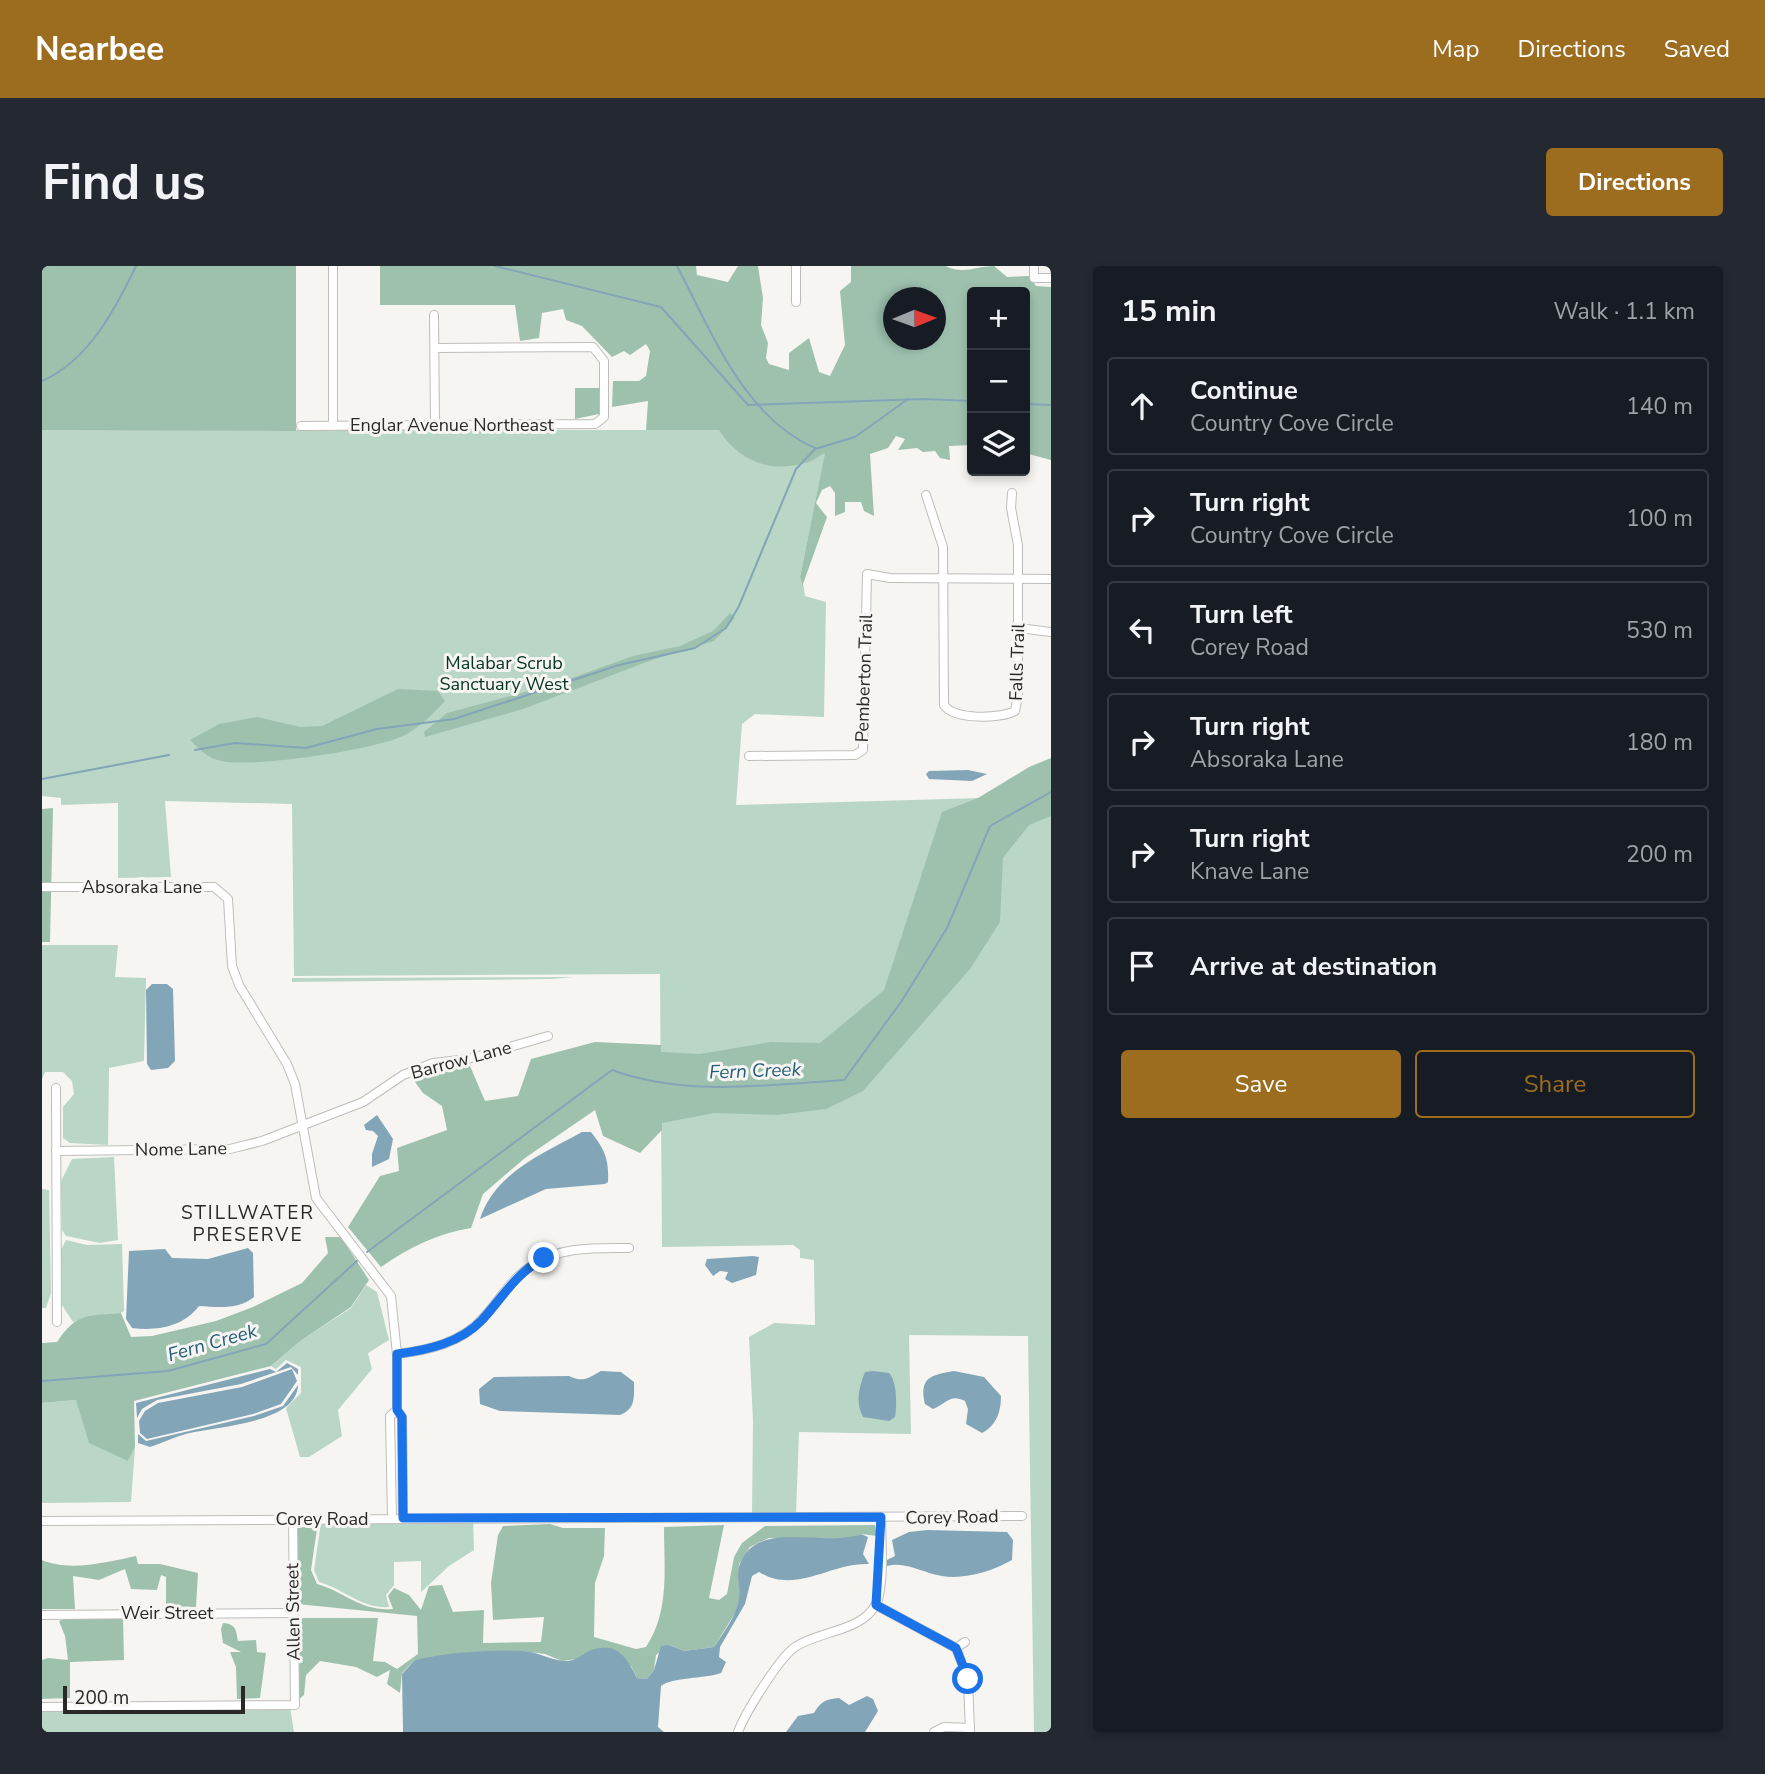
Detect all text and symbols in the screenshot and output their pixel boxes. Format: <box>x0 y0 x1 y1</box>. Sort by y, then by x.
text: Nearbee <box>35 27 164 72</box>
text: Map <box>1432 33 1479 65</box>
text: Directions <box>1517 33 1626 65</box>
text: Saved <box>1664 33 1730 65</box>
button: Directions <box>1546 148 1723 216</box>
text: Find us <box>42 149 206 216</box>
north arrow <box>883 287 946 350</box>
map controls <box>967 287 1030 476</box>
button: + <box>967 287 1030 350</box>
text: 15 min <box>1121 291 1217 332</box>
text: Walk · 1.1 km <box>1553 296 1695 327</box>
button: − <box>967 350 1030 413</box>
text: Continue <box>1190 373 1298 408</box>
icon: ahead <box>1123 387 1161 425</box>
text: 140 m <box>1626 391 1693 422</box>
text: Country Cove Circle <box>1190 408 1394 439</box>
street label: Englar Avenue Northeast <box>350 413 555 437</box>
button: layers <box>967 413 1030 476</box>
text: Turn right <box>1190 485 1309 520</box>
icon: right <box>1123 499 1161 537</box>
text: 100 m <box>1626 503 1693 534</box>
text: Country Cove Circle <box>1190 520 1394 551</box>
text: Turn left <box>1190 597 1293 632</box>
icon: left <box>1123 611 1161 649</box>
street label: Pemberton Trail <box>850 613 878 743</box>
text: 530 m <box>1626 615 1693 646</box>
street label: Falls Trail <box>1004 622 1030 701</box>
text: Corey Road <box>1190 632 1309 663</box>
park label: Malabar Scrub Sanctuary West <box>439 651 569 696</box>
text: Turn right <box>1190 709 1309 744</box>
icon: right <box>1123 723 1161 761</box>
text: 180 m <box>1626 727 1693 758</box>
text: Absoraka Lane <box>1190 744 1344 775</box>
text: Turn right <box>1190 821 1309 856</box>
icon: right <box>1123 835 1161 873</box>
text: 200 m <box>1626 839 1693 870</box>
text: Knave Lane <box>1190 856 1309 887</box>
street label: Absoraka Lane <box>82 875 202 899</box>
icon: arrive <box>1123 947 1161 985</box>
text: Arrive at destination <box>1190 949 1437 984</box>
street label: Barrow Lane <box>408 1035 514 1085</box>
button: Save <box>1121 1050 1401 1118</box>
button: Share <box>1415 1050 1695 1118</box>
water label: Fern Creek <box>709 1056 802 1086</box>
street label: Nome Lane <box>135 1136 227 1162</box>
district label: STILLWATER PRESERVE <box>181 1200 315 1248</box>
route end <box>528 1242 559 1273</box>
water label: Fern Creek <box>165 1318 260 1368</box>
street label: Corey Road <box>905 1504 999 1530</box>
street label: Corey Road <box>275 1507 369 1531</box>
street label: Allen Street <box>280 1562 306 1661</box>
street label: Weir Street <box>121 1601 214 1625</box>
route start <box>952 1663 983 1694</box>
scale bar <box>63 1683 245 1715</box>
text: 200 m <box>74 1685 129 1711</box>

